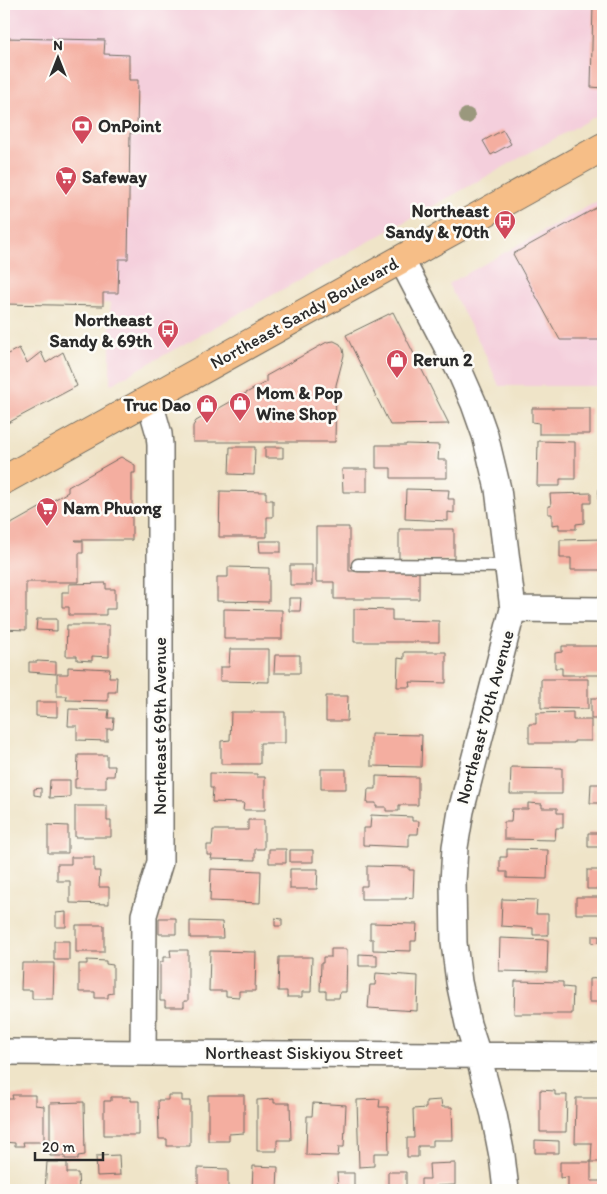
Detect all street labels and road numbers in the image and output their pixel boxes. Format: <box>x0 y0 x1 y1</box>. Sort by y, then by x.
street label: Northeast Sandy Boulevard <box>206 252 402 374</box>
street label: Northeast 70th Avenue <box>451 628 519 806</box>
street label: Northeast 69th Avenue <box>149 637 171 815</box>
street label: Northeast Siskiyou Street <box>205 1042 403 1064</box>

